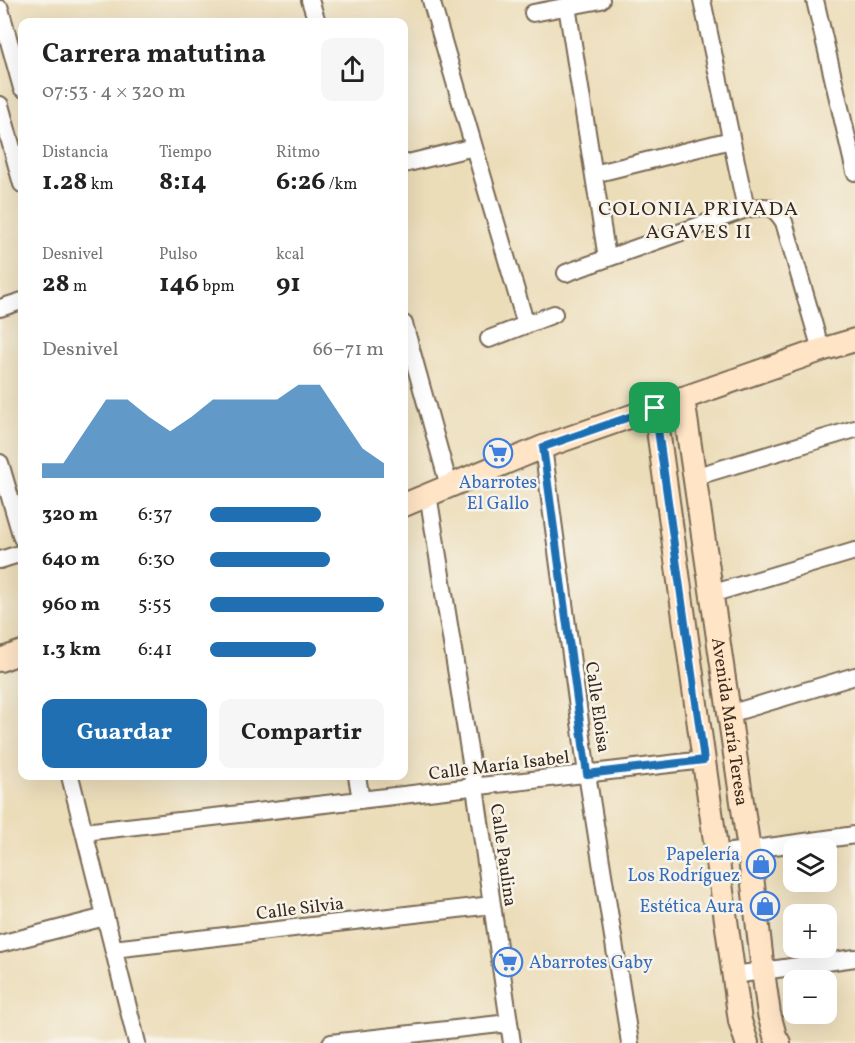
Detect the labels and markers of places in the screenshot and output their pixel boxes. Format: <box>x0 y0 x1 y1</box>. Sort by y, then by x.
pin <box>629 382 680 433</box>
supermarket icon: Abarrotes El Gallo <box>482 437 514 469</box>
place label: Abarrotes El Gallo <box>459 471 537 517</box>
place label: Papelería Los Rodríguez <box>628 843 740 889</box>
shop icon: Papelería Los Rodríguez <box>745 848 777 880</box>
shop icon: Estética Aura <box>749 890 781 922</box>
place label: Estética Aura <box>639 895 744 920</box>
supermarket icon: Abarrotes Gaby <box>492 946 524 978</box>
place label: Abarrotes Gaby <box>529 951 653 976</box>

